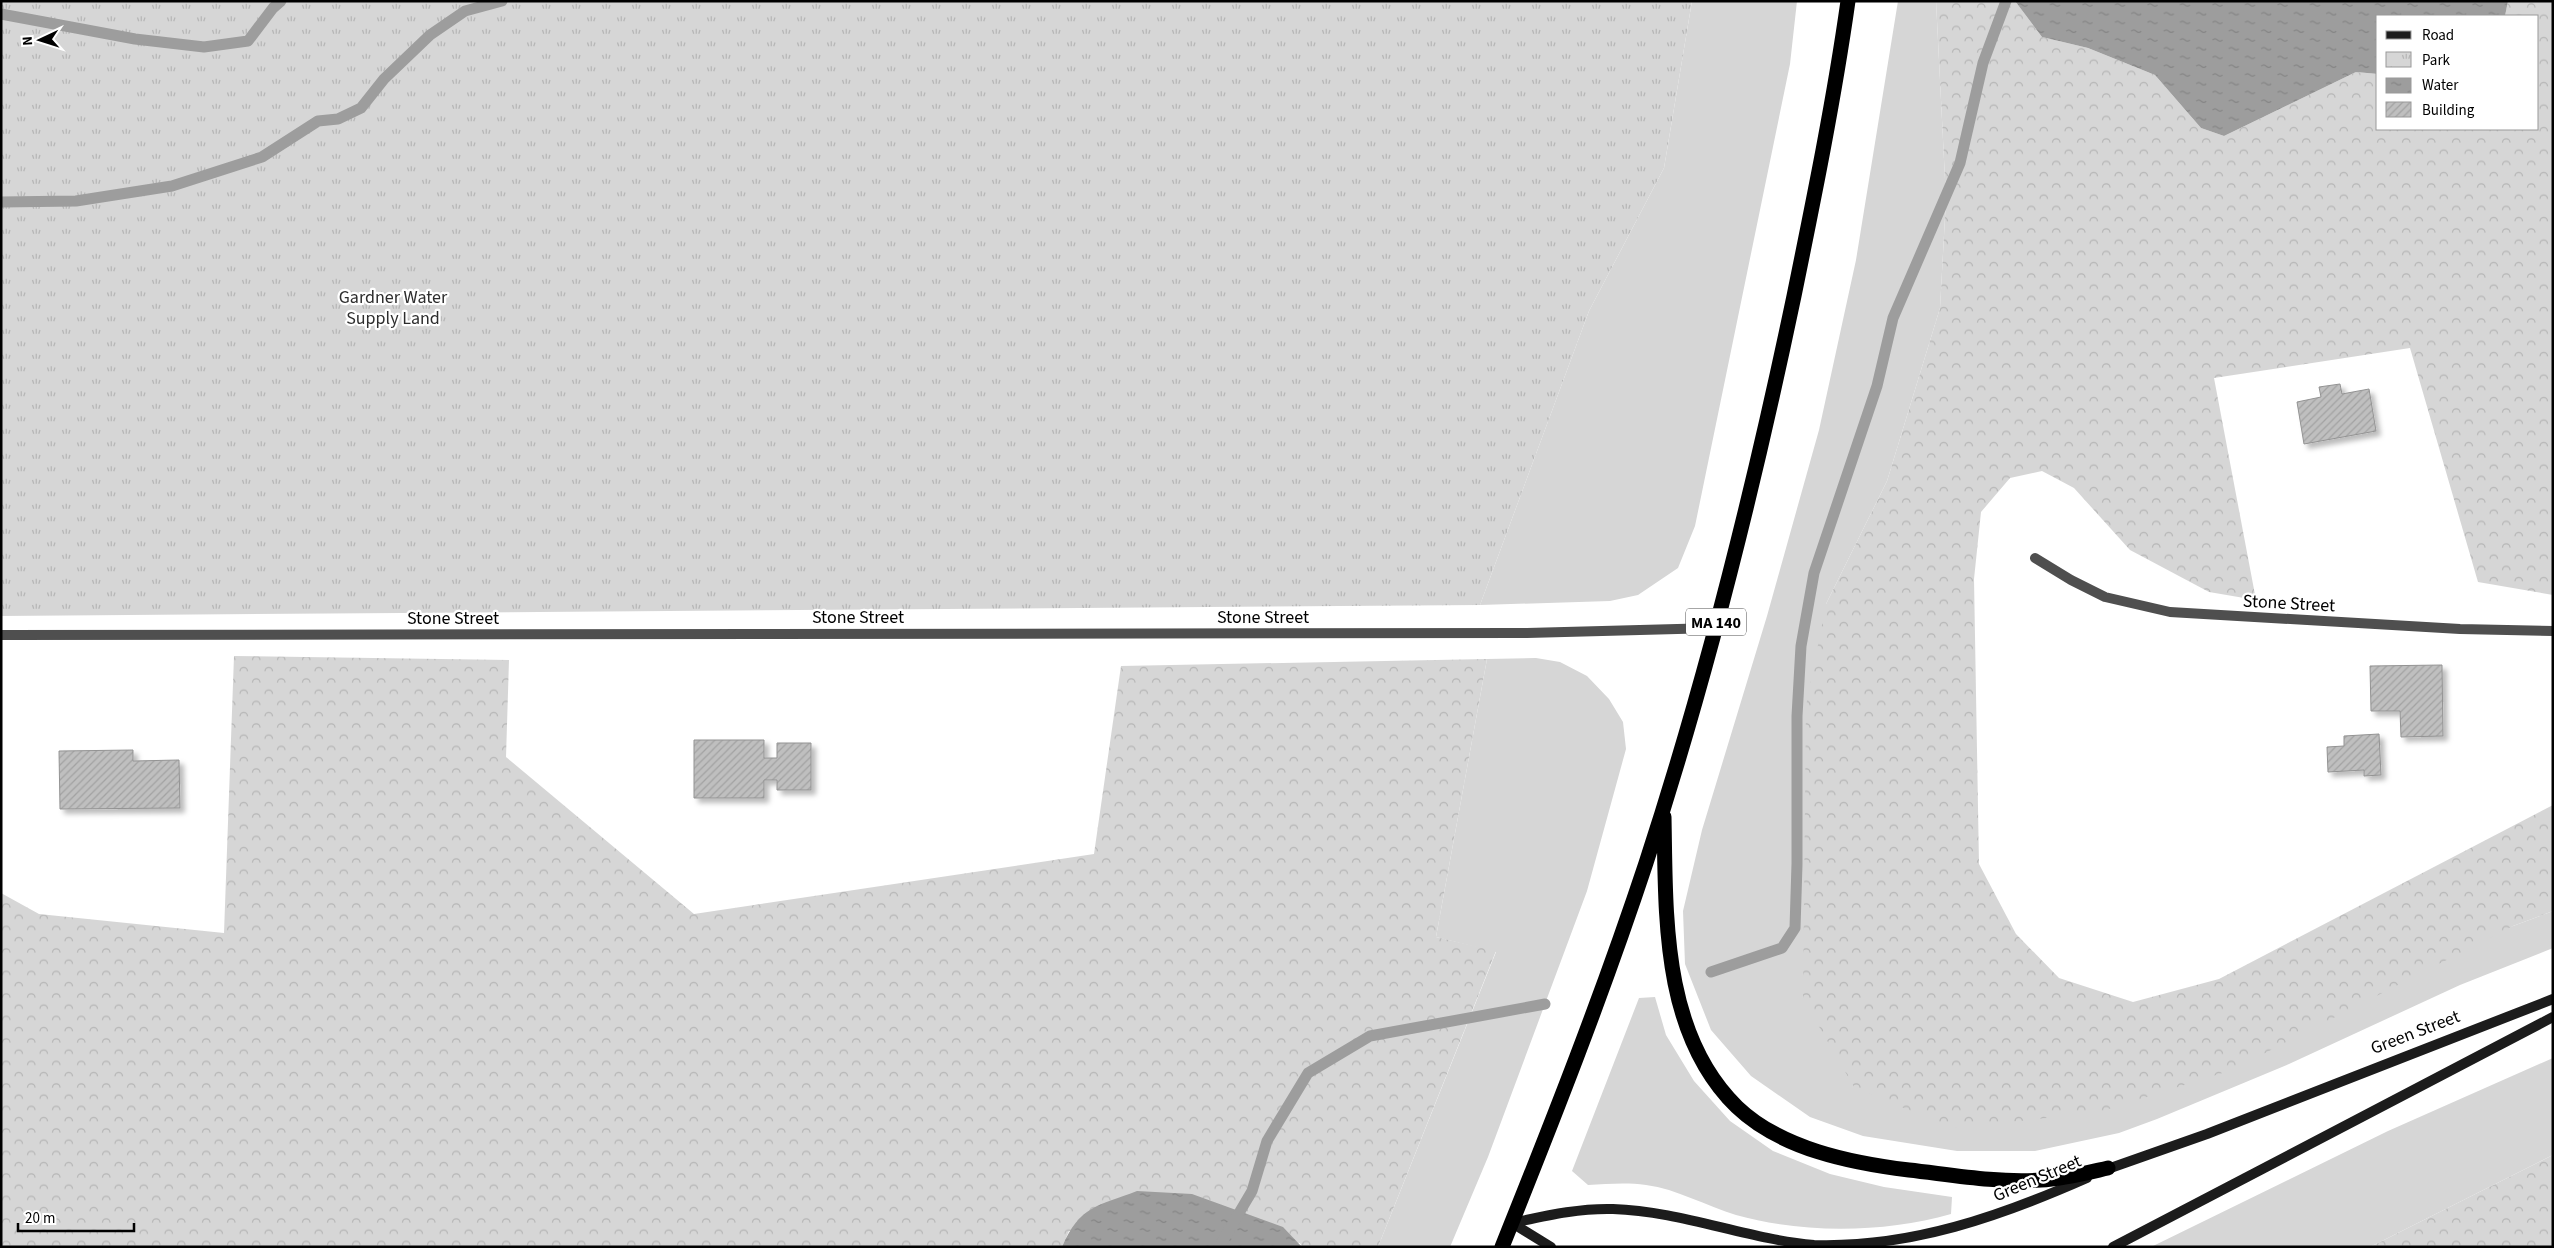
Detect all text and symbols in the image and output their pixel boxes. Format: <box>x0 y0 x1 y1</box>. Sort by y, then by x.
north arrow <box>15 15 65 65</box>
legend <box>2376 15 2539 130</box>
text: Road <box>2422 25 2454 46</box>
text: N <box>18 35 38 46</box>
text: Park <box>2422 50 2451 71</box>
text: Water <box>2422 75 2459 96</box>
text: Building <box>2422 100 2475 121</box>
park label: Gardner Water Supply Land <box>339 285 448 331</box>
street label: Stone Street <box>2242 589 2336 618</box>
street label: Stone Street <box>812 605 904 630</box>
street label: Stone Street <box>1217 605 1309 630</box>
street label: Stone Street <box>407 606 499 631</box>
road number: MA 140 <box>1686 608 1746 636</box>
street label: Green Street <box>2367 1004 2463 1061</box>
street label: Green Street <box>1989 1149 2085 1208</box>
scale bar <box>18 1200 134 1232</box>
text: 20 m <box>25 1208 55 1229</box>

